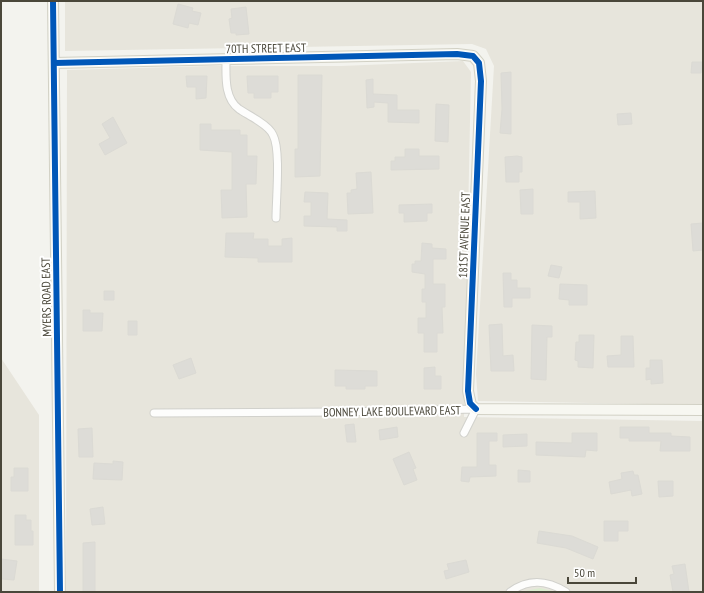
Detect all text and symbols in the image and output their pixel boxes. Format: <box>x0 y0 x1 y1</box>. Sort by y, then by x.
street label: 70TH STREET EAST <box>226 40 307 56</box>
street label: 181ST AVENUE EAST <box>455 191 473 278</box>
street label: MYERS ROAD EAST <box>38 257 54 337</box>
street label: BONNEY LAKE BOULEVARD EAST <box>323 402 462 420</box>
scale bar <box>568 559 636 585</box>
text: 50 m <box>574 565 595 580</box>

